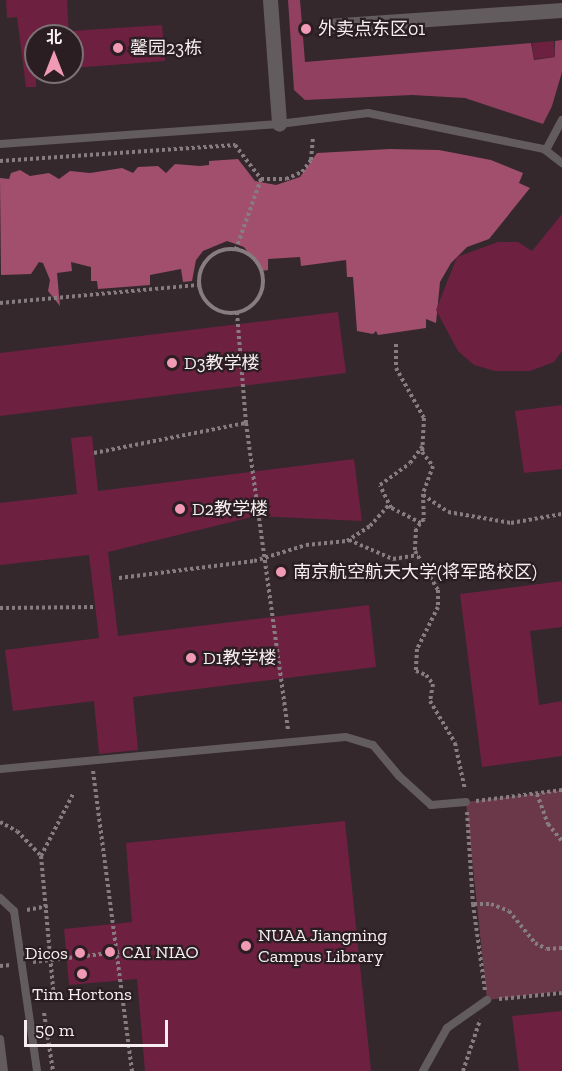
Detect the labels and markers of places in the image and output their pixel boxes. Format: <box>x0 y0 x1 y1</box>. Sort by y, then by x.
place label: 外卖点东区01 <box>318 18 425 40</box>
marker: 外卖点东区01 <box>299 22 313 36</box>
place label: 馨园23栋 <box>130 37 202 59</box>
marker: 馨园23栋 <box>111 41 125 55</box>
place label: D3教学楼 <box>184 352 259 374</box>
marker: D3教学楼 <box>165 356 179 370</box>
place label: D2教学楼 <box>192 498 268 520</box>
marker: D2教学楼 <box>173 502 187 516</box>
place label: 南京航空航天大学(将军路校区) <box>293 561 537 583</box>
marker: 南京航空航天大学(将军路校区) <box>274 565 288 579</box>
place label: D1教学楼 <box>203 647 277 669</box>
marker: D1教学楼 <box>184 651 198 665</box>
place label: NUAA Jiangning Campus Library <box>258 925 388 968</box>
marker: NUAA Jiangning Campus Library <box>239 939 253 953</box>
place label: CAI NIAO <box>122 941 199 963</box>
place label: Dicos <box>25 942 68 964</box>
marker: CAI NIAO <box>103 945 117 959</box>
marker: Dicos <box>73 946 87 960</box>
marker: Tim Hortons <box>75 967 89 981</box>
place label: Tim Hortons <box>32 983 132 1005</box>

